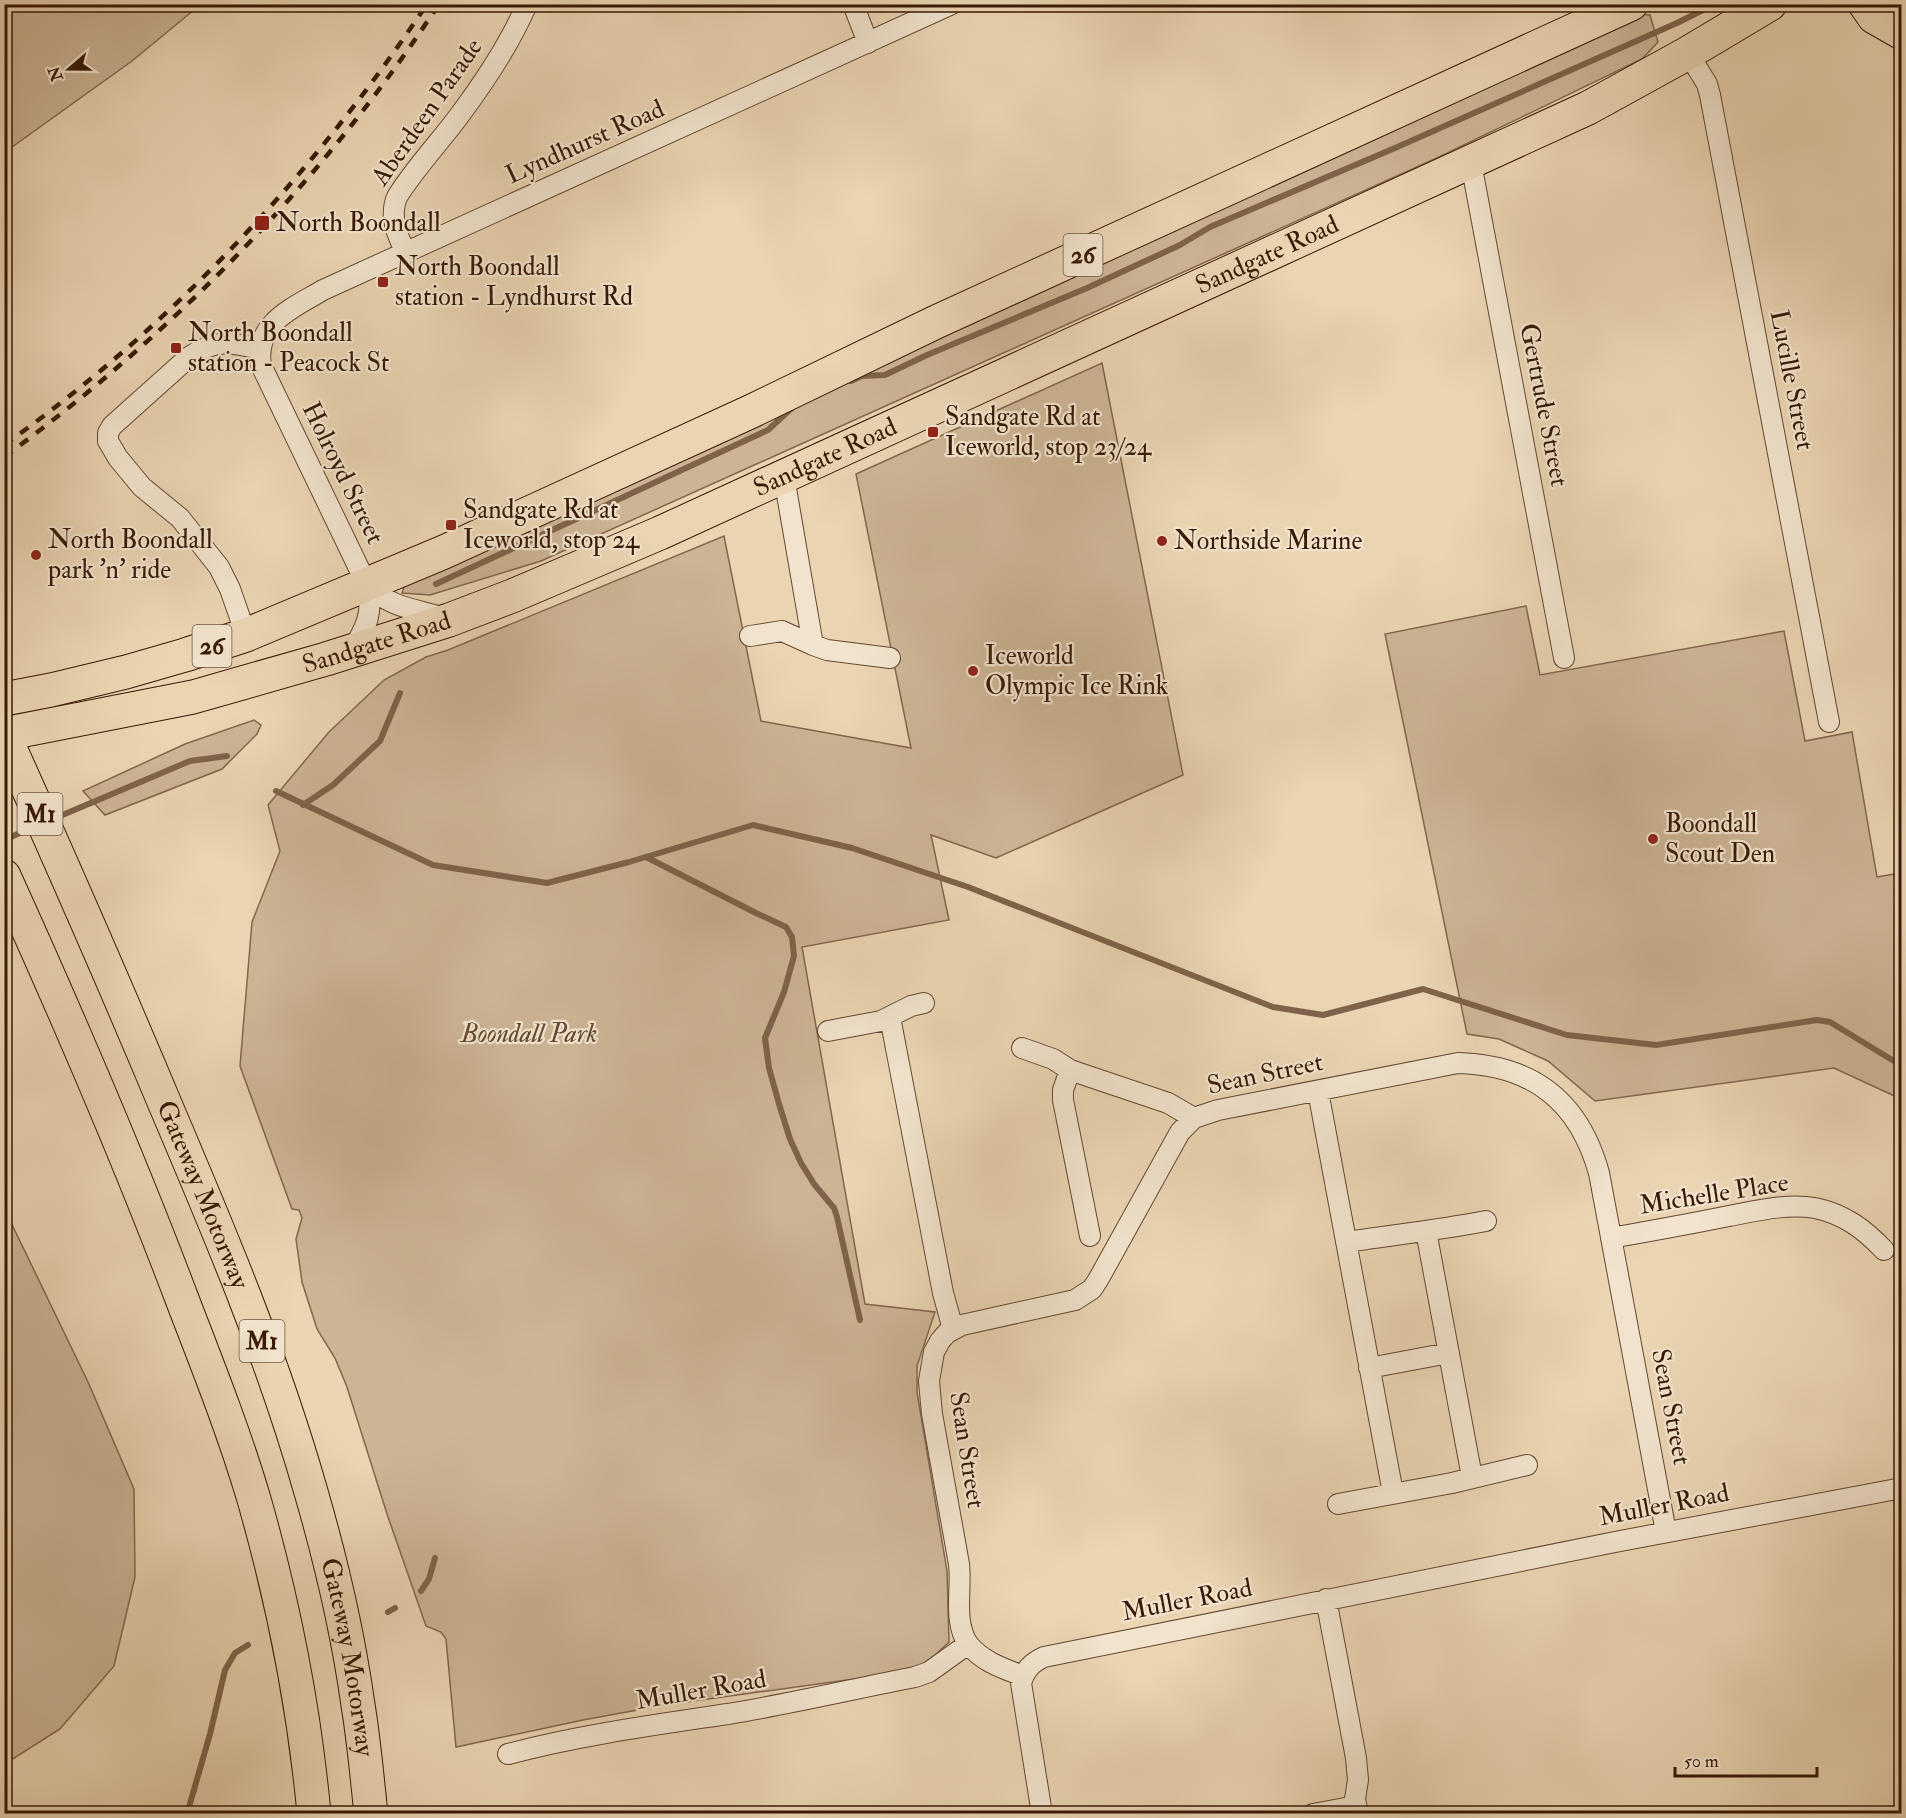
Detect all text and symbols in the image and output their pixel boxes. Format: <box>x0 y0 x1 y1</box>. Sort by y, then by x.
street label: Aberdeen Parade <box>364 32 490 193</box>
north arrow <box>39 39 99 99</box>
text: N <box>44 63 68 85</box>
street label: Lyndhurst Road <box>501 93 669 191</box>
place label: North Boondall <box>276 207 441 239</box>
street label: Sandgate Road <box>1190 208 1344 302</box>
marker: North Boondall <box>253 214 271 232</box>
road number: 26 <box>1064 234 1102 276</box>
place label: North Boondall station - Lyndhurst Rd <box>395 251 633 313</box>
marker: North Boondall station - Lyndhurst Rd <box>376 275 390 289</box>
street label: Lucille Street <box>1763 307 1821 453</box>
place label: North Boondall station - Peacock St <box>188 317 389 379</box>
street label: Gertrude Street <box>1512 321 1576 489</box>
marker: North Boondall station - Peacock St <box>169 341 183 355</box>
street label: Holroyd Street <box>295 397 391 549</box>
place label: Sandgate Rd at Iceworld, stop 23/24 <box>945 401 1152 464</box>
street label: Sandgate Road <box>749 411 902 504</box>
marker: Sandgate Rd at Iceworld, stop 23/24 <box>926 425 940 439</box>
place label: Sandgate Rd at Iceworld, stop 24 <box>463 494 640 557</box>
marker: Sandgate Rd at Iceworld, stop 24 <box>444 518 458 532</box>
place label: North Boondall park 'n' ride <box>47 524 213 587</box>
place label: Northside Marine <box>1174 525 1362 557</box>
marker: Northside Marine <box>1155 534 1169 548</box>
marker: North Boondall park 'n' ride <box>29 548 43 562</box>
street label: Sandgate Road <box>299 604 455 681</box>
road number: 26 <box>192 625 232 667</box>
place label: Iceworld Olympic Ice Rink <box>985 640 1169 703</box>
marker: Iceworld Olympic Ice Rink <box>966 664 980 678</box>
road number: M1 <box>18 793 63 835</box>
place label: Boondall Scout Den <box>1665 808 1775 870</box>
marker: Boondall Scout Den <box>1646 832 1660 846</box>
park label: Boondall Park <box>459 1018 597 1050</box>
street label: Sean Street <box>1204 1046 1326 1102</box>
street label: Gateway Motorway <box>149 1096 256 1294</box>
street label: Michelle Place <box>1637 1166 1791 1222</box>
road number: M1 <box>240 1320 284 1362</box>
street label: Sean Street <box>1644 1346 1698 1468</box>
street label: Sean Street <box>942 1389 992 1511</box>
street label: Muller Road <box>1596 1477 1732 1533</box>
street label: Gateway Motorway <box>314 1555 381 1759</box>
street label: Muller Road <box>1119 1572 1255 1628</box>
street label: Muller Road <box>633 1663 769 1717</box>
scale bar <box>1675 1740 1818 1778</box>
text: 50 m <box>1684 1750 1719 1773</box>

